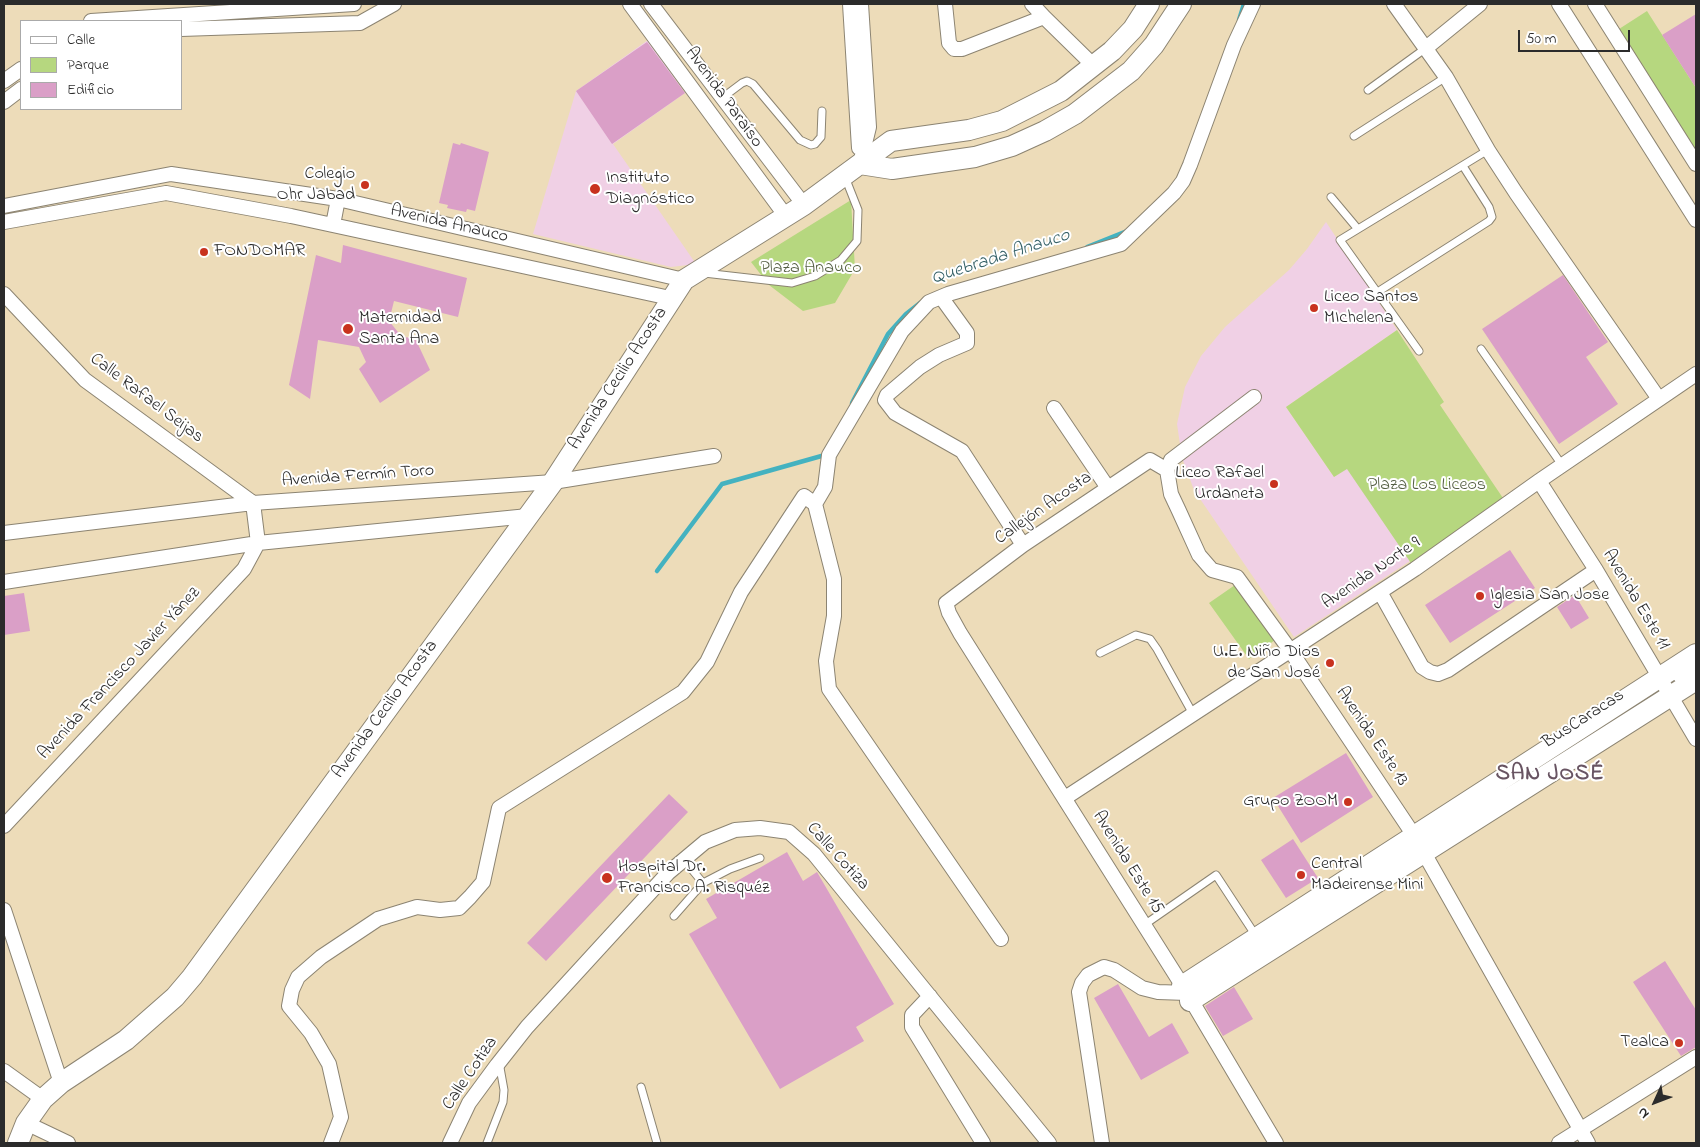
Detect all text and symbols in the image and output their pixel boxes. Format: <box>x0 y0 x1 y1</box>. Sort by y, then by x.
legend <box>20 20 182 110</box>
scale bar <box>1520 20 1632 52</box>
text: 50 m <box>1526 28 1556 50</box>
text: Calle <box>67 29 95 51</box>
street label: Avenida Paraíso <box>679 43 767 153</box>
text: Parque <box>67 54 109 76</box>
text: Edificio <box>67 79 114 101</box>
place label: Colegio Ohr Jabad <box>277 164 355 206</box>
place label: Instituto Diagnóstico <box>606 168 694 210</box>
marker: Colegio Ohr Jabad <box>359 179 371 191</box>
marker: Instituto Diagnóstico <box>588 182 602 196</box>
street label: Avenida Anauco <box>388 201 510 249</box>
water label: Quebrada Anauco <box>929 225 1073 291</box>
place label: FONDOMAR <box>214 241 305 263</box>
marker: FONDOMAR <box>198 246 210 258</box>
park label: Plaza Anauco <box>760 258 862 280</box>
place label: Liceo Santos MIchelena <box>1324 287 1419 330</box>
marker: Liceo Santos MIchelena <box>1308 302 1320 314</box>
street label: Avenida Cecilio Acosta <box>565 304 673 454</box>
place label: Maternidad Santa Ana <box>359 308 441 350</box>
marker: Maternidad Santa Ana <box>341 322 355 336</box>
street label: Calle Rafael Seijas <box>85 349 207 449</box>
street label: Avenida Fermín Toro <box>281 461 435 493</box>
place label: Liceo Rafael Urdaneta <box>1175 463 1264 506</box>
street label: Callejón Acosta <box>991 468 1097 550</box>
park label: Plaza Los Liceos <box>1368 475 1486 497</box>
marker: Liceo Rafael Urdaneta <box>1268 478 1280 490</box>
street label: Avenida Norte 9 <box>1319 533 1425 615</box>
street label: Avenida Este 11 <box>1597 546 1673 654</box>
street label: Avenida Francisco Javier Yánez <box>34 583 206 765</box>
place label: Iglesia San Jose <box>1490 585 1609 607</box>
marker: Iglesia San Jose <box>1474 590 1486 602</box>
street label: Avenida Cecilio Acosta <box>329 637 443 783</box>
place label: U.E. Niño Dios de San José <box>1213 642 1320 684</box>
marker: U.E. Niño Dios de San José <box>1324 657 1336 669</box>
street label: Avenida Este 13 <box>1330 683 1412 791</box>
street label: BusCaracas <box>1539 686 1629 754</box>
district label: SAN JOSÉ <box>1495 762 1605 788</box>
place label: Grupo ZOOM <box>1243 791 1338 813</box>
marker: Grupo ZOOM <box>1342 796 1354 808</box>
street label: Avenida Este 15 <box>1087 807 1167 919</box>
street label: Calle Cotiza <box>801 819 873 895</box>
place label: Central Madeirense Mini <box>1311 854 1424 896</box>
place label: Hospital Dr. Francisco A. Risquéz <box>618 857 770 900</box>
marker: Central Madeirense Mini <box>1295 869 1307 881</box>
marker: Hospital Dr. Francisco A. Risquéz <box>600 871 614 885</box>
place label: Tealca <box>1620 1032 1669 1054</box>
street label: Calle Cotiza <box>439 1033 503 1115</box>
marker: Tealca <box>1673 1037 1685 1049</box>
north arrow <box>1630 1077 1680 1127</box>
text: N <box>1633 1102 1655 1123</box>

